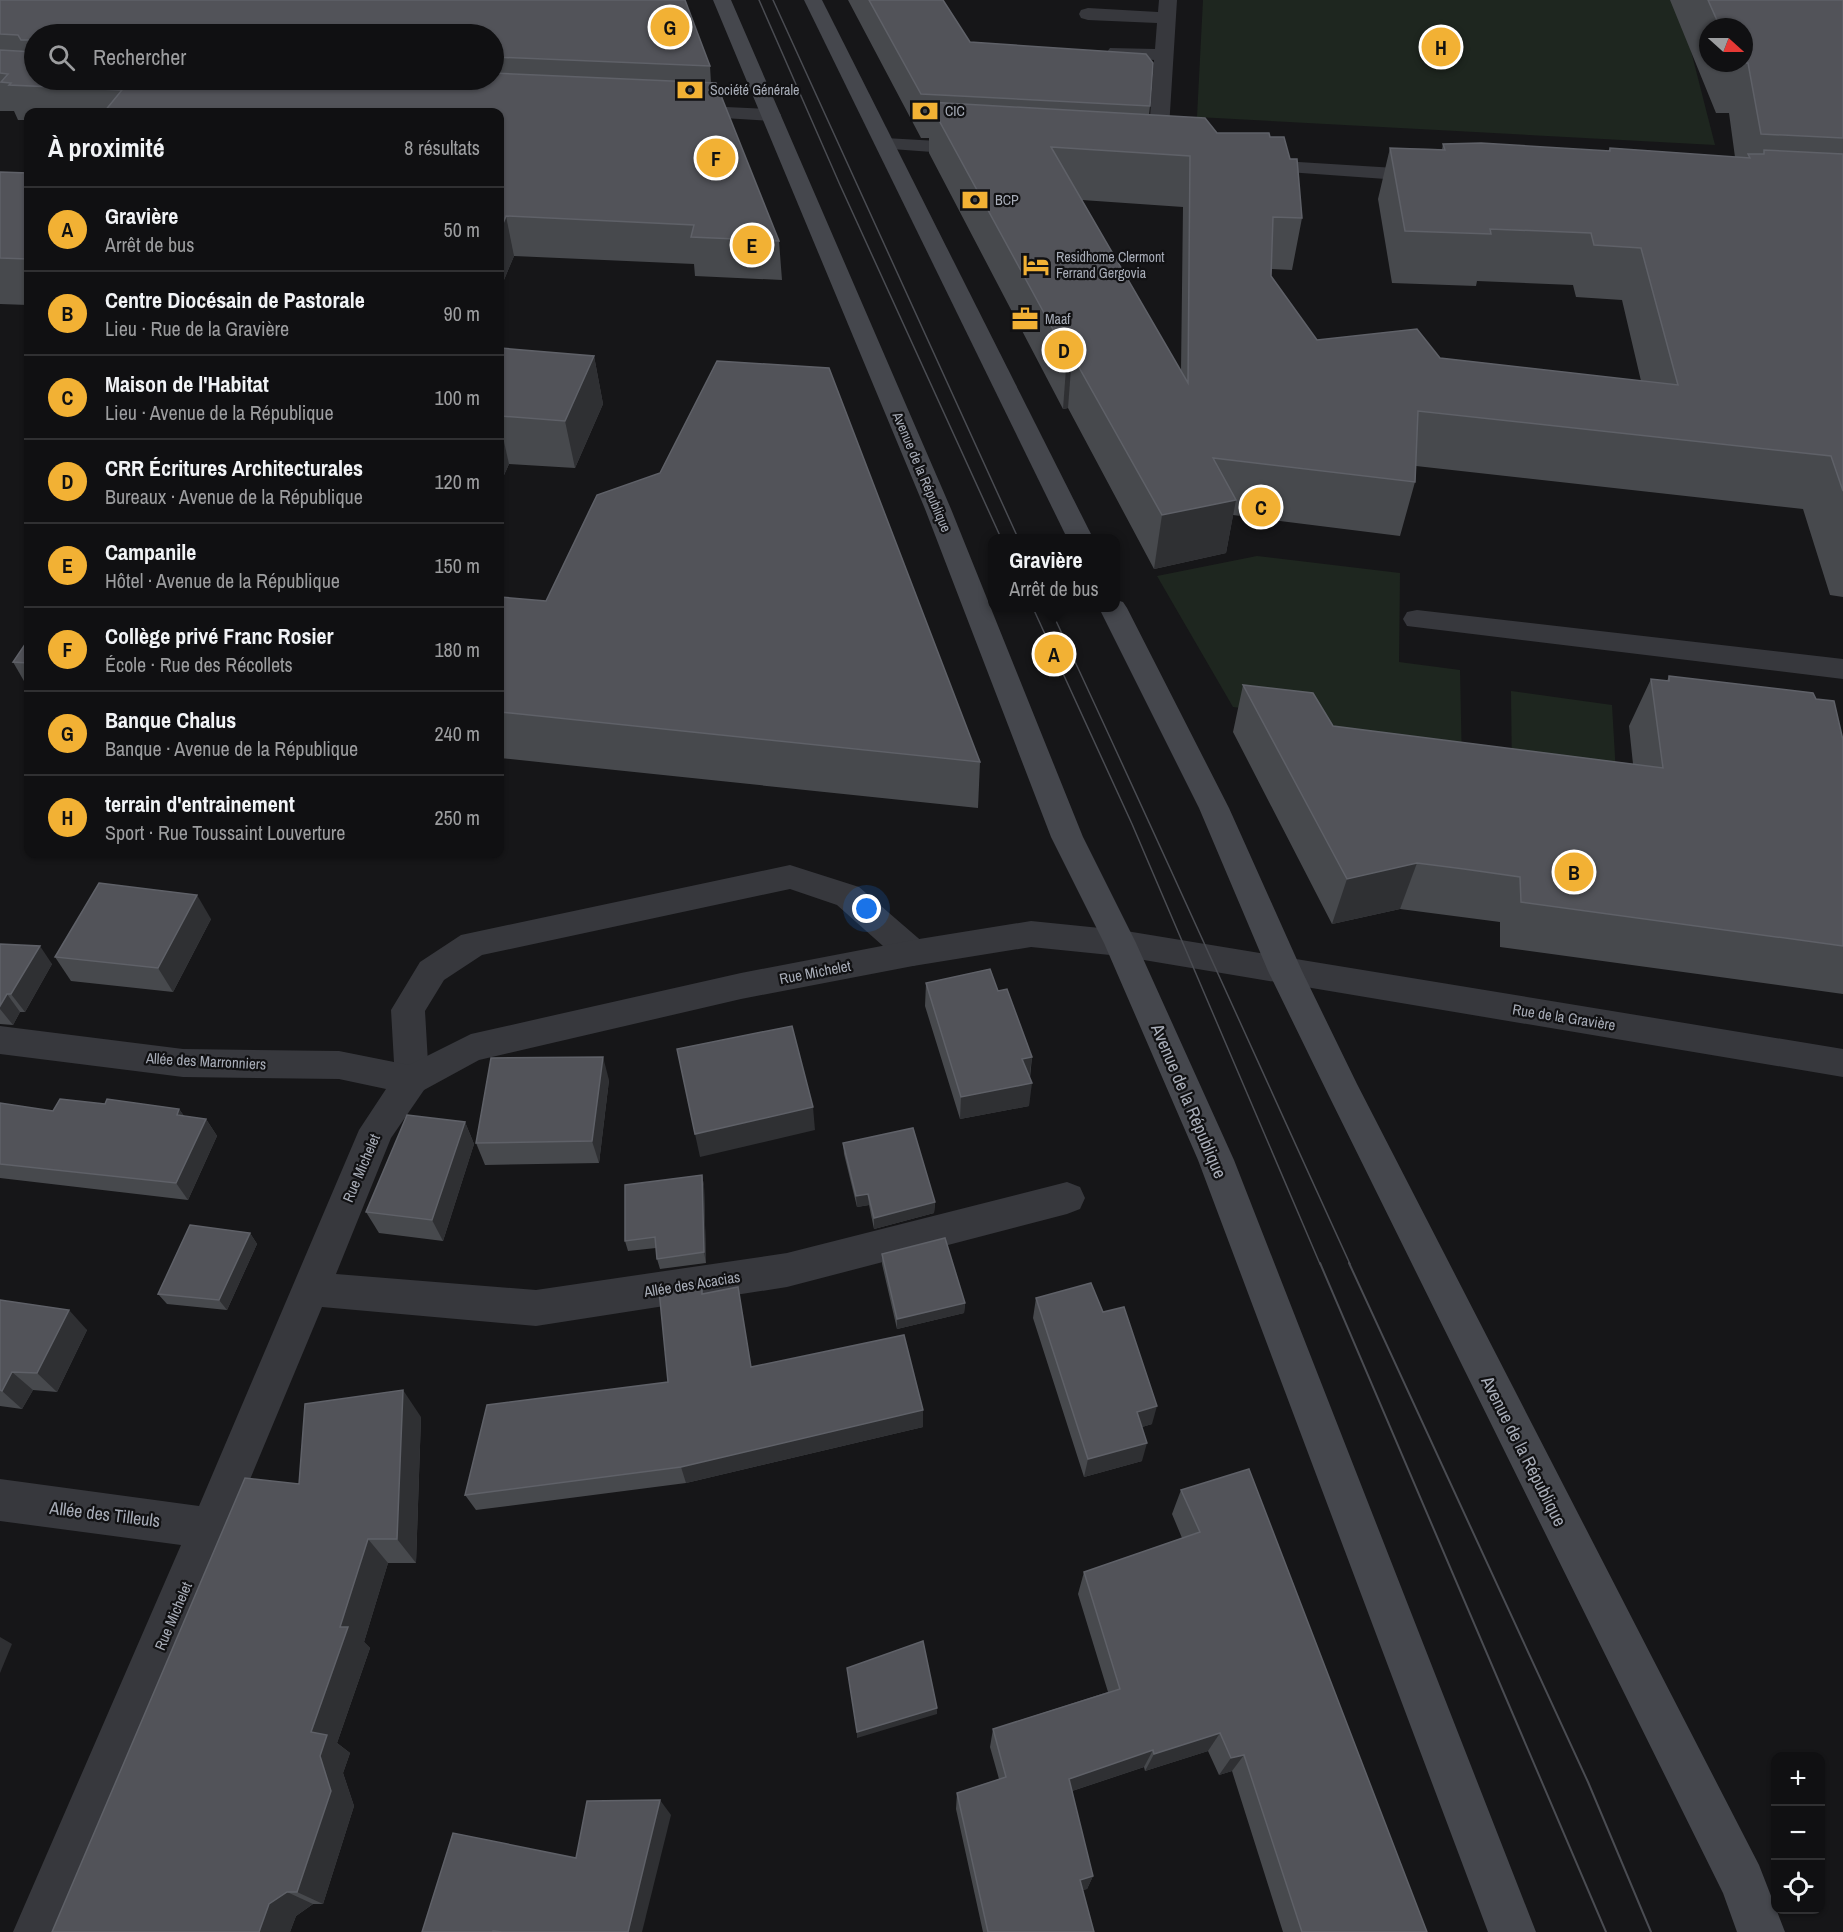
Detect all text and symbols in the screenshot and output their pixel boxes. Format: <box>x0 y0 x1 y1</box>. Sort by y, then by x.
pin: G <box>650 4 690 50</box>
north arrow <box>1699 18 1753 72</box>
search box <box>24 24 504 90</box>
pin: H <box>1422 24 1460 70</box>
icon: search <box>45 41 78 74</box>
text: Rechercher <box>93 42 186 72</box>
bank icon: Société Générale <box>675 75 705 105</box>
place label: Société Générale <box>710 81 799 99</box>
bank icon: CIC <box>910 96 940 126</box>
place label: CIC <box>945 102 965 120</box>
text: À proximité <box>48 130 165 165</box>
text: 8 résultats <box>404 134 480 161</box>
pin: F <box>696 136 736 180</box>
bank icon: BCP <box>960 185 990 215</box>
place label: BCP <box>995 191 1019 209</box>
text: Gravière <box>105 201 178 231</box>
text: A <box>62 216 73 243</box>
text: 50 m <box>444 216 480 243</box>
pin: E <box>732 222 771 268</box>
text: Arrêt de bus <box>105 231 194 258</box>
place label: Residhome Clermont Ferrand Gergovia <box>1056 248 1164 282</box>
hotel icon: Residhome Clermont Ferrand Gergovia <box>1021 250 1051 280</box>
text: Centre Diocésain de Pastorale <box>105 285 365 315</box>
text: B <box>62 300 73 327</box>
text: 90 m <box>444 300 480 327</box>
office icon: Maaf <box>1010 304 1040 334</box>
place label: Maaf <box>1045 310 1071 328</box>
text: Lieu · Rue de la Gravière <box>105 315 289 342</box>
pin: D <box>1044 328 1084 372</box>
text: Maison de l'Habitat <box>105 369 269 399</box>
text: C <box>62 384 73 411</box>
text: 100 m <box>434 384 480 411</box>
text: Lieu · Avenue de la République <box>105 399 334 426</box>
street label: Avenue de la République <box>888 408 955 535</box>
text: CRR Écritures Architecturales <box>105 453 363 483</box>
text: D <box>62 468 73 495</box>
text: 120 m <box>434 468 480 495</box>
text: Bureaux · Avenue de la République <box>105 483 363 510</box>
pin: C <box>1242 484 1280 530</box>
popup <box>988 534 1120 612</box>
text: Campanile <box>105 537 196 567</box>
text: Gravière <box>1009 545 1083 575</box>
text: E <box>62 552 73 579</box>
text: 150 m <box>434 552 480 579</box>
text: Hôtel · Avenue de la République <box>105 567 340 594</box>
text: Arrêt de bus <box>1009 575 1099 602</box>
text: Collège privé Franc Rosier <box>105 621 334 651</box>
pin: A <box>1034 632 1074 676</box>
text: F <box>62 636 73 663</box>
text: 180 m <box>434 636 480 663</box>
text: École · Rue des Récollets <box>105 651 293 678</box>
text: Banque Chalus <box>105 705 236 735</box>
text: G <box>61 720 74 747</box>
text: 240 m <box>434 720 480 747</box>
text: Banque · Avenue de la République <box>105 735 358 762</box>
text: terrain d'entrainement <box>105 789 295 819</box>
text: H <box>62 804 73 831</box>
text: 250 m <box>434 804 480 831</box>
text: Sport · Rue Toussaint Louverture <box>105 819 345 846</box>
pin: B <box>1554 850 1594 894</box>
your location <box>852 894 881 923</box>
street label: Rue Michelet <box>777 955 853 989</box>
street label: Rue de la Gravière <box>1511 999 1617 1036</box>
street label: Avenue de la République <box>1145 1019 1233 1182</box>
street label: Allée des Marronniers <box>144 1047 267 1075</box>
street label: Rue Michelet <box>337 1130 385 1205</box>
street label: Allée des Acacias <box>641 1266 742 1302</box>
street label: Avenue de la République <box>1475 1371 1573 1530</box>
street label: Allée des Tilleuls <box>47 1495 162 1533</box>
street label: Rue Michelet <box>149 1578 197 1653</box>
map controls <box>1771 1752 1825 1914</box>
button: + <box>1771 1752 1825 1806</box>
button: − <box>1771 1806 1825 1860</box>
button: locate <box>1771 1860 1825 1914</box>

